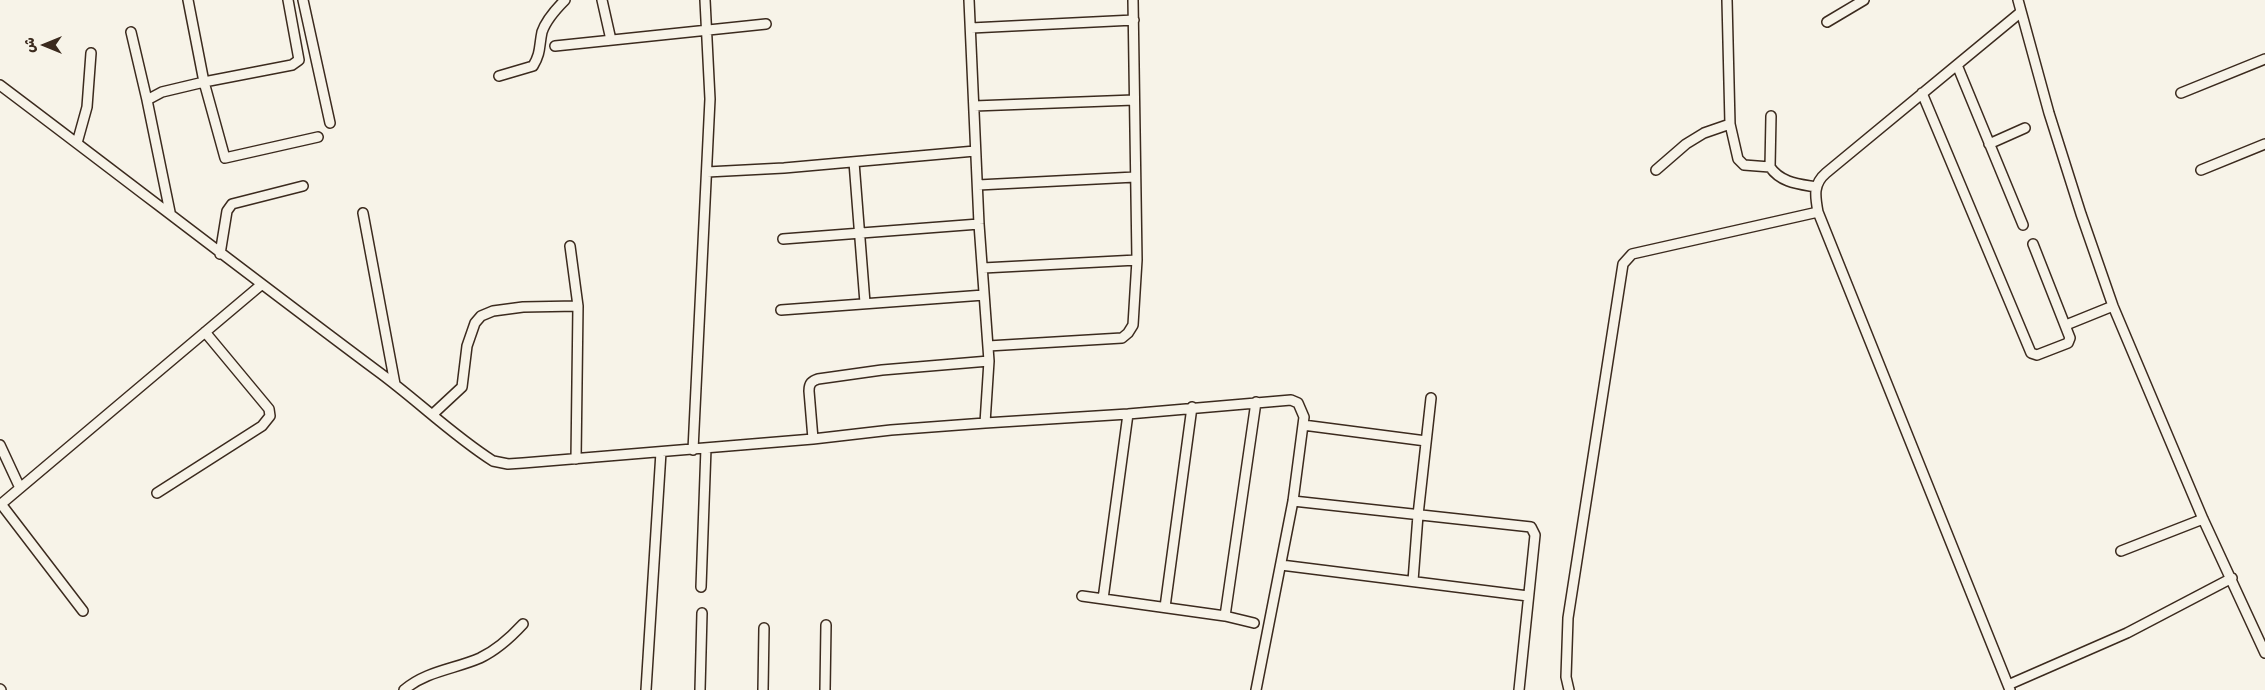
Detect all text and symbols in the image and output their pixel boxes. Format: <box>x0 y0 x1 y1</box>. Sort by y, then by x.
north arrow <box>20 20 70 70</box>
text: ش <box>21 37 38 53</box>

